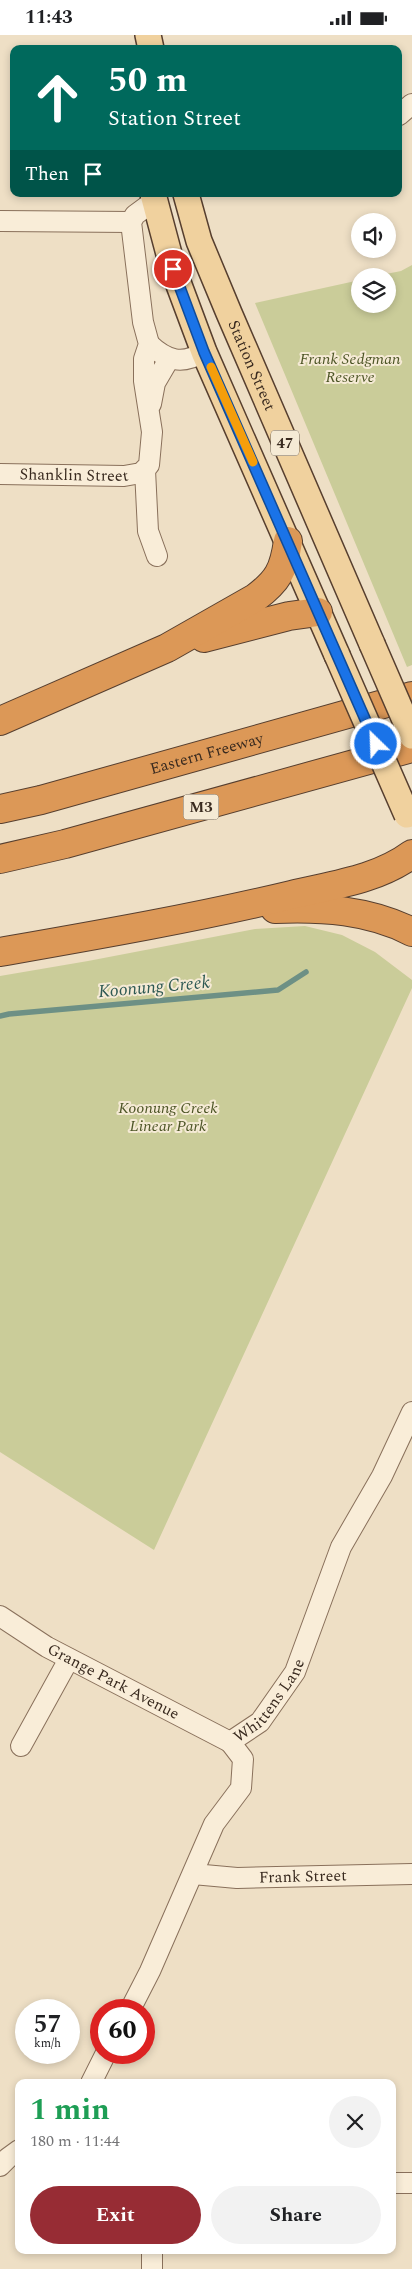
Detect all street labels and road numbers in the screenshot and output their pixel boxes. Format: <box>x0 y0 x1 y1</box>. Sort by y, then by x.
street label: Station Street <box>221 316 282 415</box>
road number: 47 <box>271 431 299 455</box>
street label: Shanklin Street <box>19 462 131 488</box>
street label: Eastern Freeway <box>147 726 267 781</box>
road number: M3 <box>184 795 218 819</box>
street label: Grange Park Avenue <box>43 1637 184 1726</box>
street label: Whittens Lane <box>229 1655 311 1749</box>
street label: Frank Street <box>259 1863 347 1889</box>

